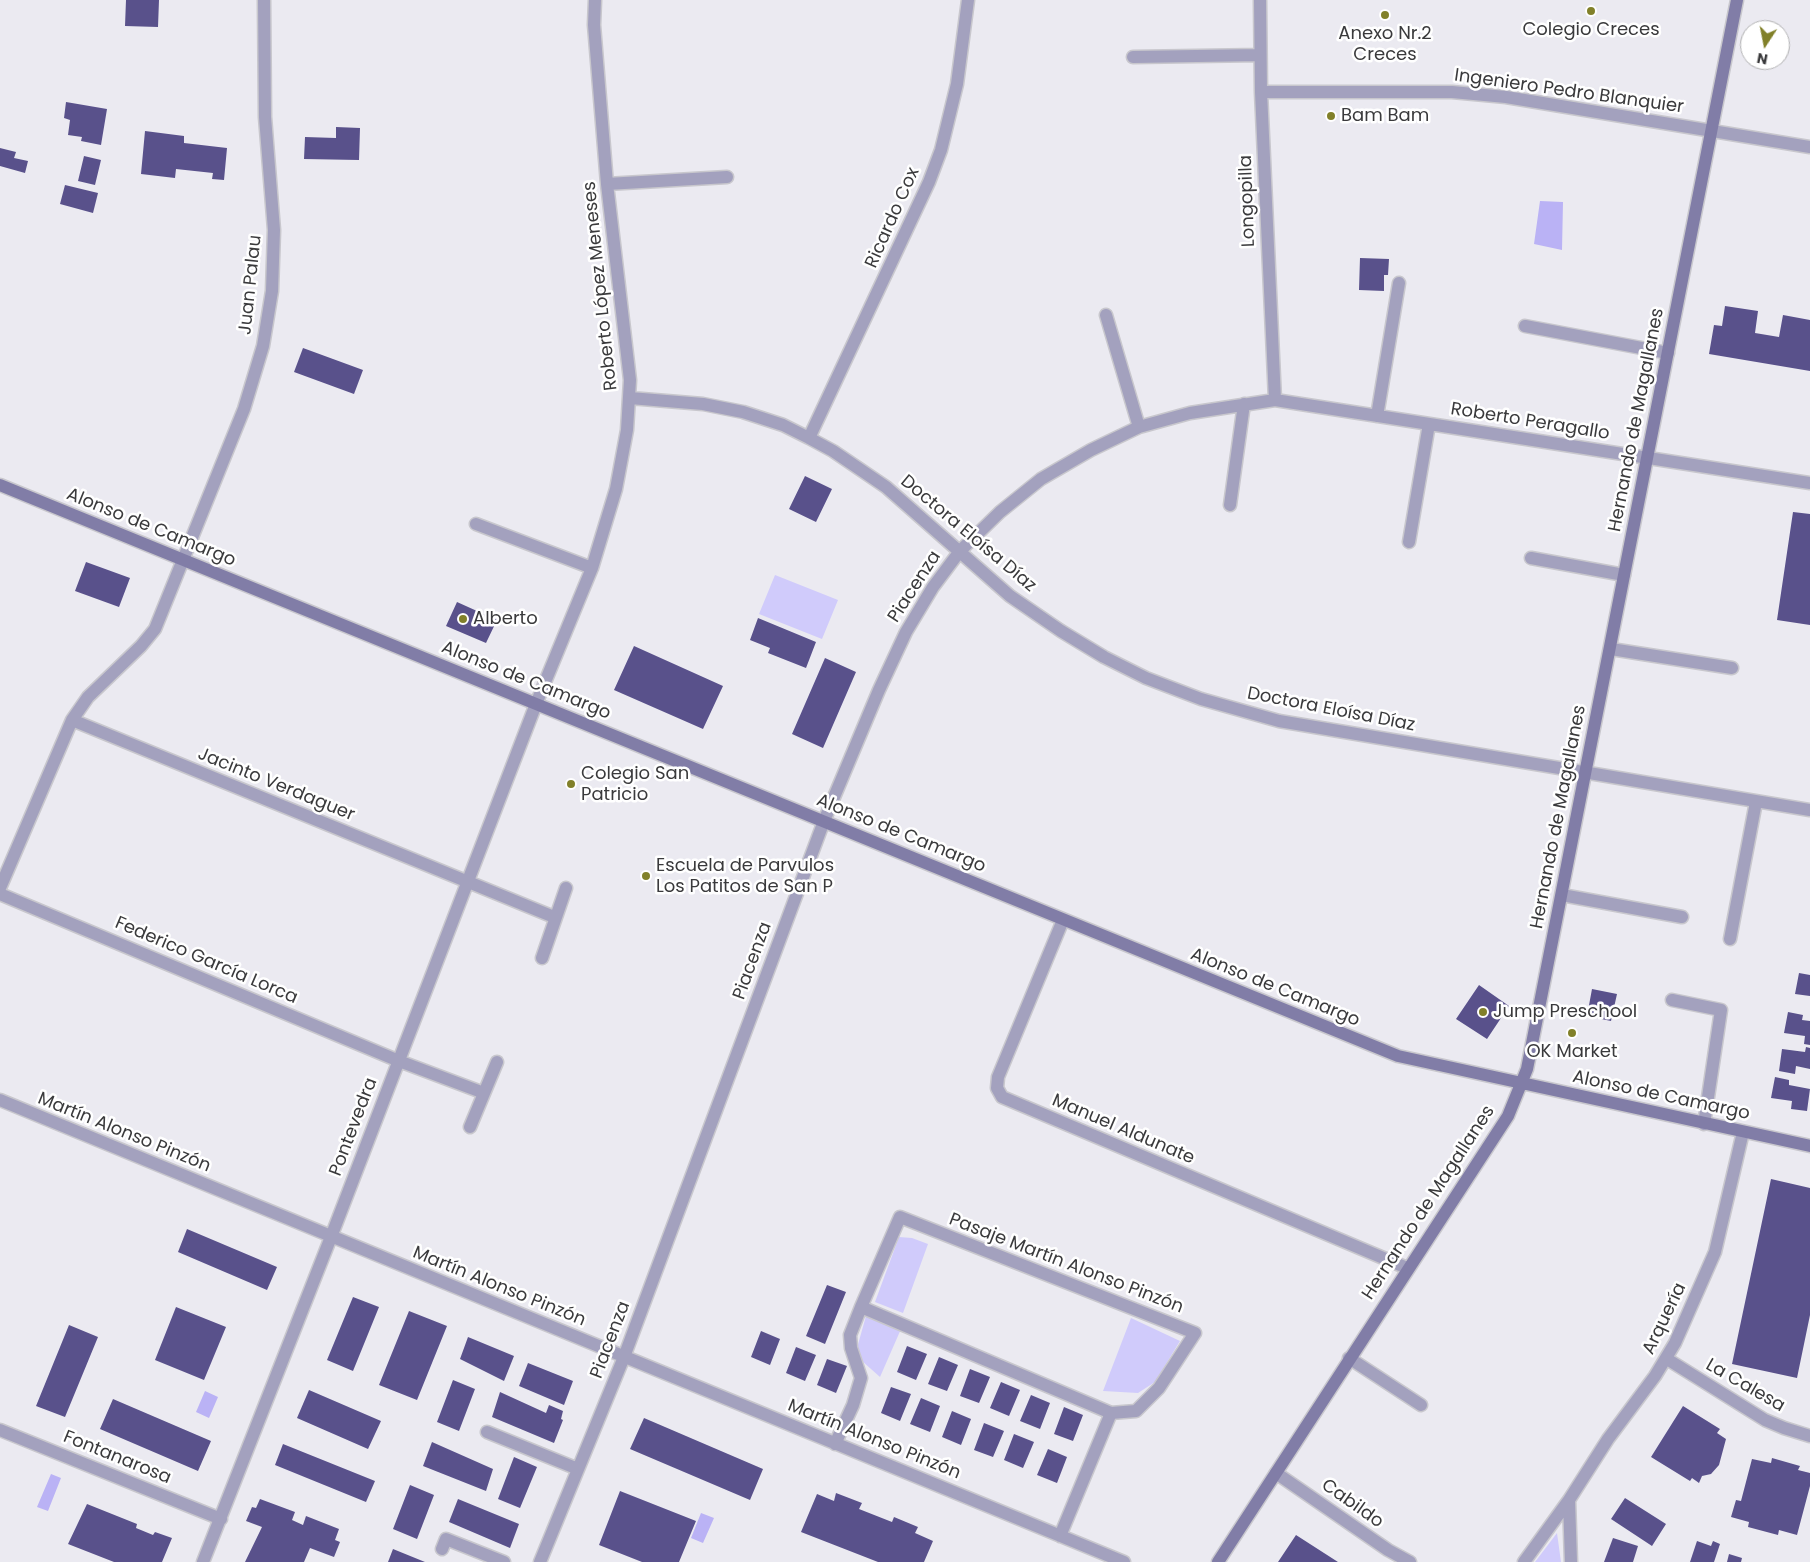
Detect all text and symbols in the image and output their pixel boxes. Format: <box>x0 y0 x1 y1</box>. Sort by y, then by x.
marker: Colegio Creces <box>1585 5 1597 17</box>
marker: Anexo Nr.2 Creces <box>1379 9 1391 21</box>
place label: Colegio Creces <box>1522 19 1660 41</box>
north arrow <box>1740 20 1790 70</box>
place label: Anexo Nr.2 Creces <box>1338 23 1432 66</box>
text: N <box>1755 48 1769 70</box>
street label: Ingeniero Pedro Blanquier <box>1453 65 1685 119</box>
place label: Bam Bam <box>1341 105 1429 127</box>
marker: Bam Bam <box>1325 110 1337 122</box>
street label: Longopilla <box>1236 155 1260 247</box>
street label: Ricardo Cox <box>861 164 925 272</box>
street label: Roberto López Meneses <box>579 180 623 392</box>
street label: Juan Palau <box>235 234 267 336</box>
street label: Hernando de Magallanes <box>1605 306 1669 534</box>
street label: Roberto Peragallo <box>1449 399 1611 445</box>
street label: Doctora Eloísa Díaz <box>896 471 1040 597</box>
street label: Alonso de Camargo <box>63 484 239 572</box>
street label: Piacenza <box>884 547 946 627</box>
place label: Alberto <box>473 608 538 630</box>
marker: Alberto <box>457 613 469 625</box>
street label: Alonso de Camargo <box>438 637 614 725</box>
street label: Doctora Eloísa Díaz <box>1245 683 1417 737</box>
street label: Hernando de Magallanes <box>1527 703 1591 931</box>
street label: Jacinto Verdaguer <box>194 744 358 826</box>
place label: Colegio San Patricio <box>581 763 689 806</box>
marker: Colegio San Patricio <box>565 778 577 790</box>
street label: Alonso de Camargo <box>813 790 989 878</box>
place label: Escuela de Parvulos Los Patitos de San P <box>656 855 834 898</box>
marker: Escuela de Parvulos Los Patitos de San P <box>640 870 652 882</box>
street label: Federico García Lorca <box>111 913 301 1009</box>
street label: Piacenza <box>729 919 777 1003</box>
street label: Alonso de Camargo <box>1187 944 1363 1032</box>
place label: Jump Preschool <box>1493 1001 1637 1023</box>
marker: Jump Preschool <box>1477 1006 1489 1018</box>
marker: OK Market <box>1566 1027 1578 1039</box>
place label: OK Market <box>1526 1041 1618 1063</box>
street label: Alonso de Camargo <box>1570 1067 1752 1125</box>
street label: Pontevedra <box>325 1075 383 1179</box>
street label: Martín Alonso Pinzón <box>34 1088 214 1178</box>
street label: Manuel Aldunate <box>1048 1090 1198 1170</box>
street label: Hernando de Magallanes <box>1358 1102 1500 1304</box>
street label: Pasaje Martín Alonso Pinzón <box>946 1209 1186 1319</box>
street label: Martín Alonso Pinzón <box>409 1242 589 1332</box>
street label: Arquería <box>1638 1280 1692 1358</box>
street label: Piacenza <box>586 1298 636 1382</box>
street label: La Calesa <box>1702 1355 1788 1417</box>
street label: Martín Alonso Pinzón <box>784 1395 964 1485</box>
street label: Fontanarosa <box>60 1427 174 1489</box>
street label: Cabildo <box>1317 1475 1387 1533</box>

